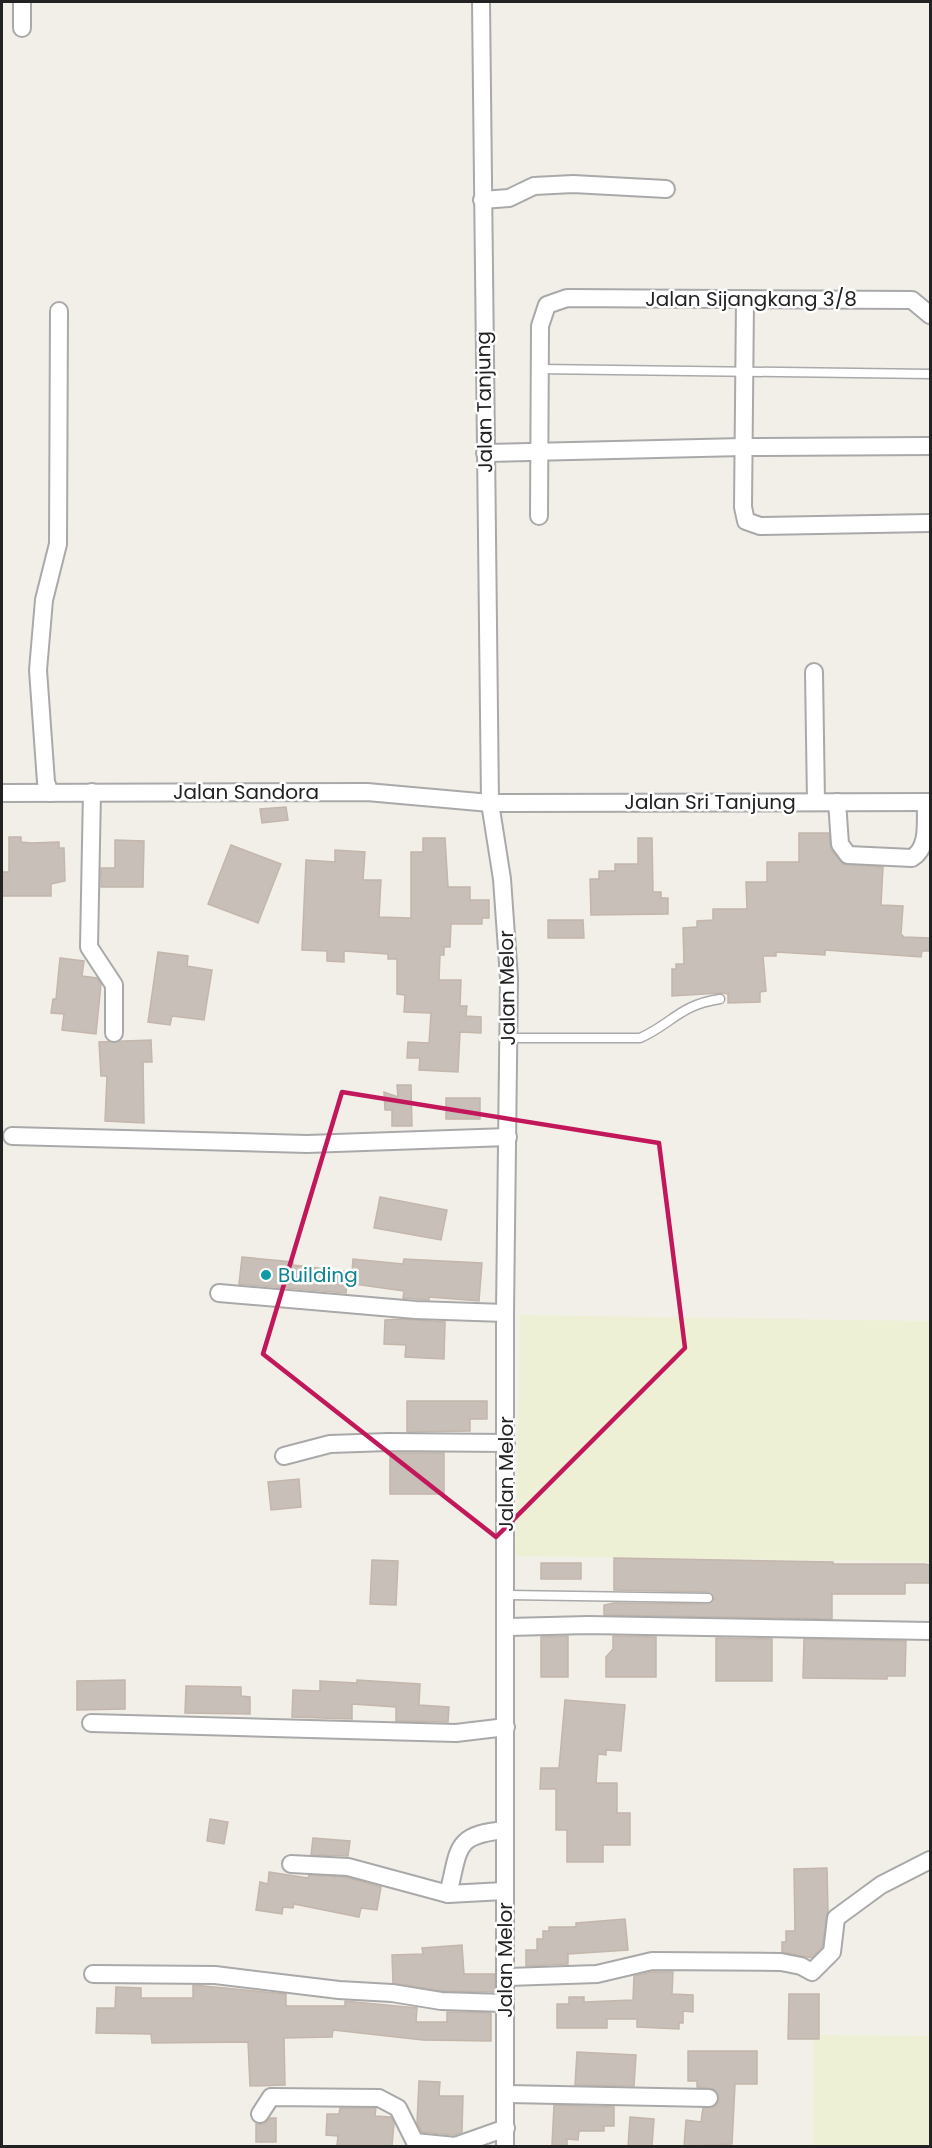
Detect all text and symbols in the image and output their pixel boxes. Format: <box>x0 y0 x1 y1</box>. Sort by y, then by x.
street label: Jalan Sijangkang 3/8 <box>645 285 857 313</box>
street label: Jalan Tanjung <box>469 331 499 473</box>
street label: Jalan Sandora <box>173 778 319 806</box>
street label: Jalan Sri Tanjung <box>624 788 796 816</box>
street label: Jalan Melor <box>492 930 522 1046</box>
place label: Building <box>278 1261 358 1289</box>
marker: Building <box>259 1268 273 1282</box>
street label: Jalan Melor <box>492 1416 520 1532</box>
street label: Jalan Melor <box>491 1902 519 2018</box>

